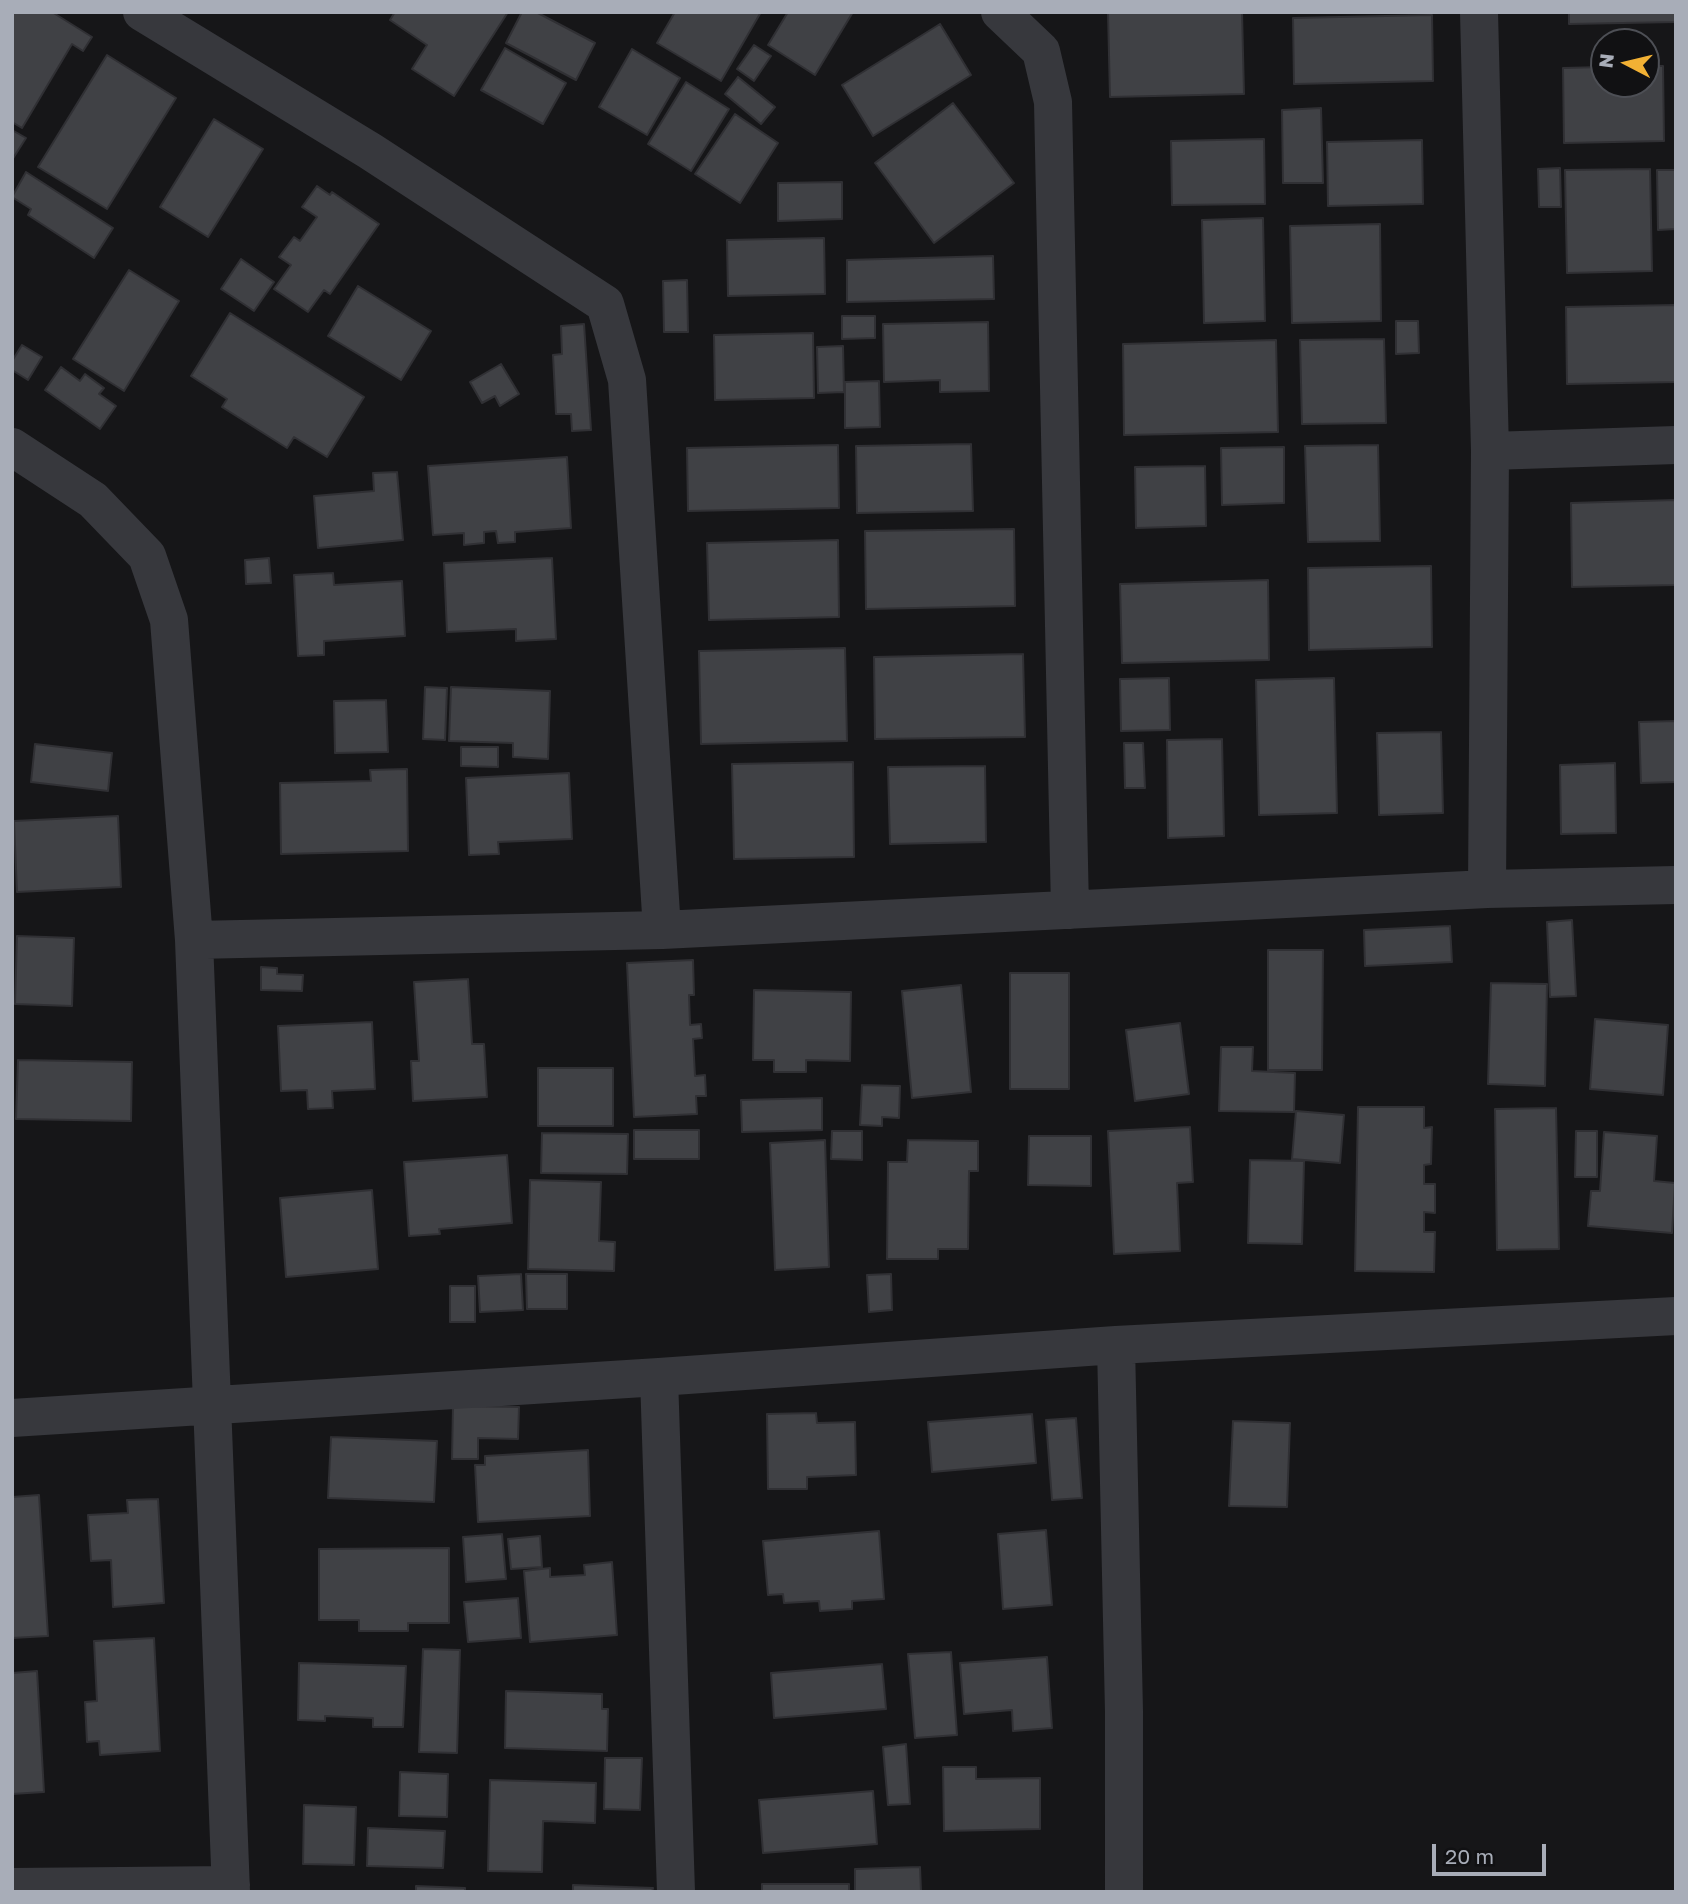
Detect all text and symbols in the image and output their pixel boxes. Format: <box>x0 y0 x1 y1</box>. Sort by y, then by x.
north arrow <box>1590 28 1660 98</box>
text: N <box>1593 52 1618 69</box>
scale bar <box>1436 1830 1550 1874</box>
text: 20 m <box>1445 1843 1494 1869</box>

